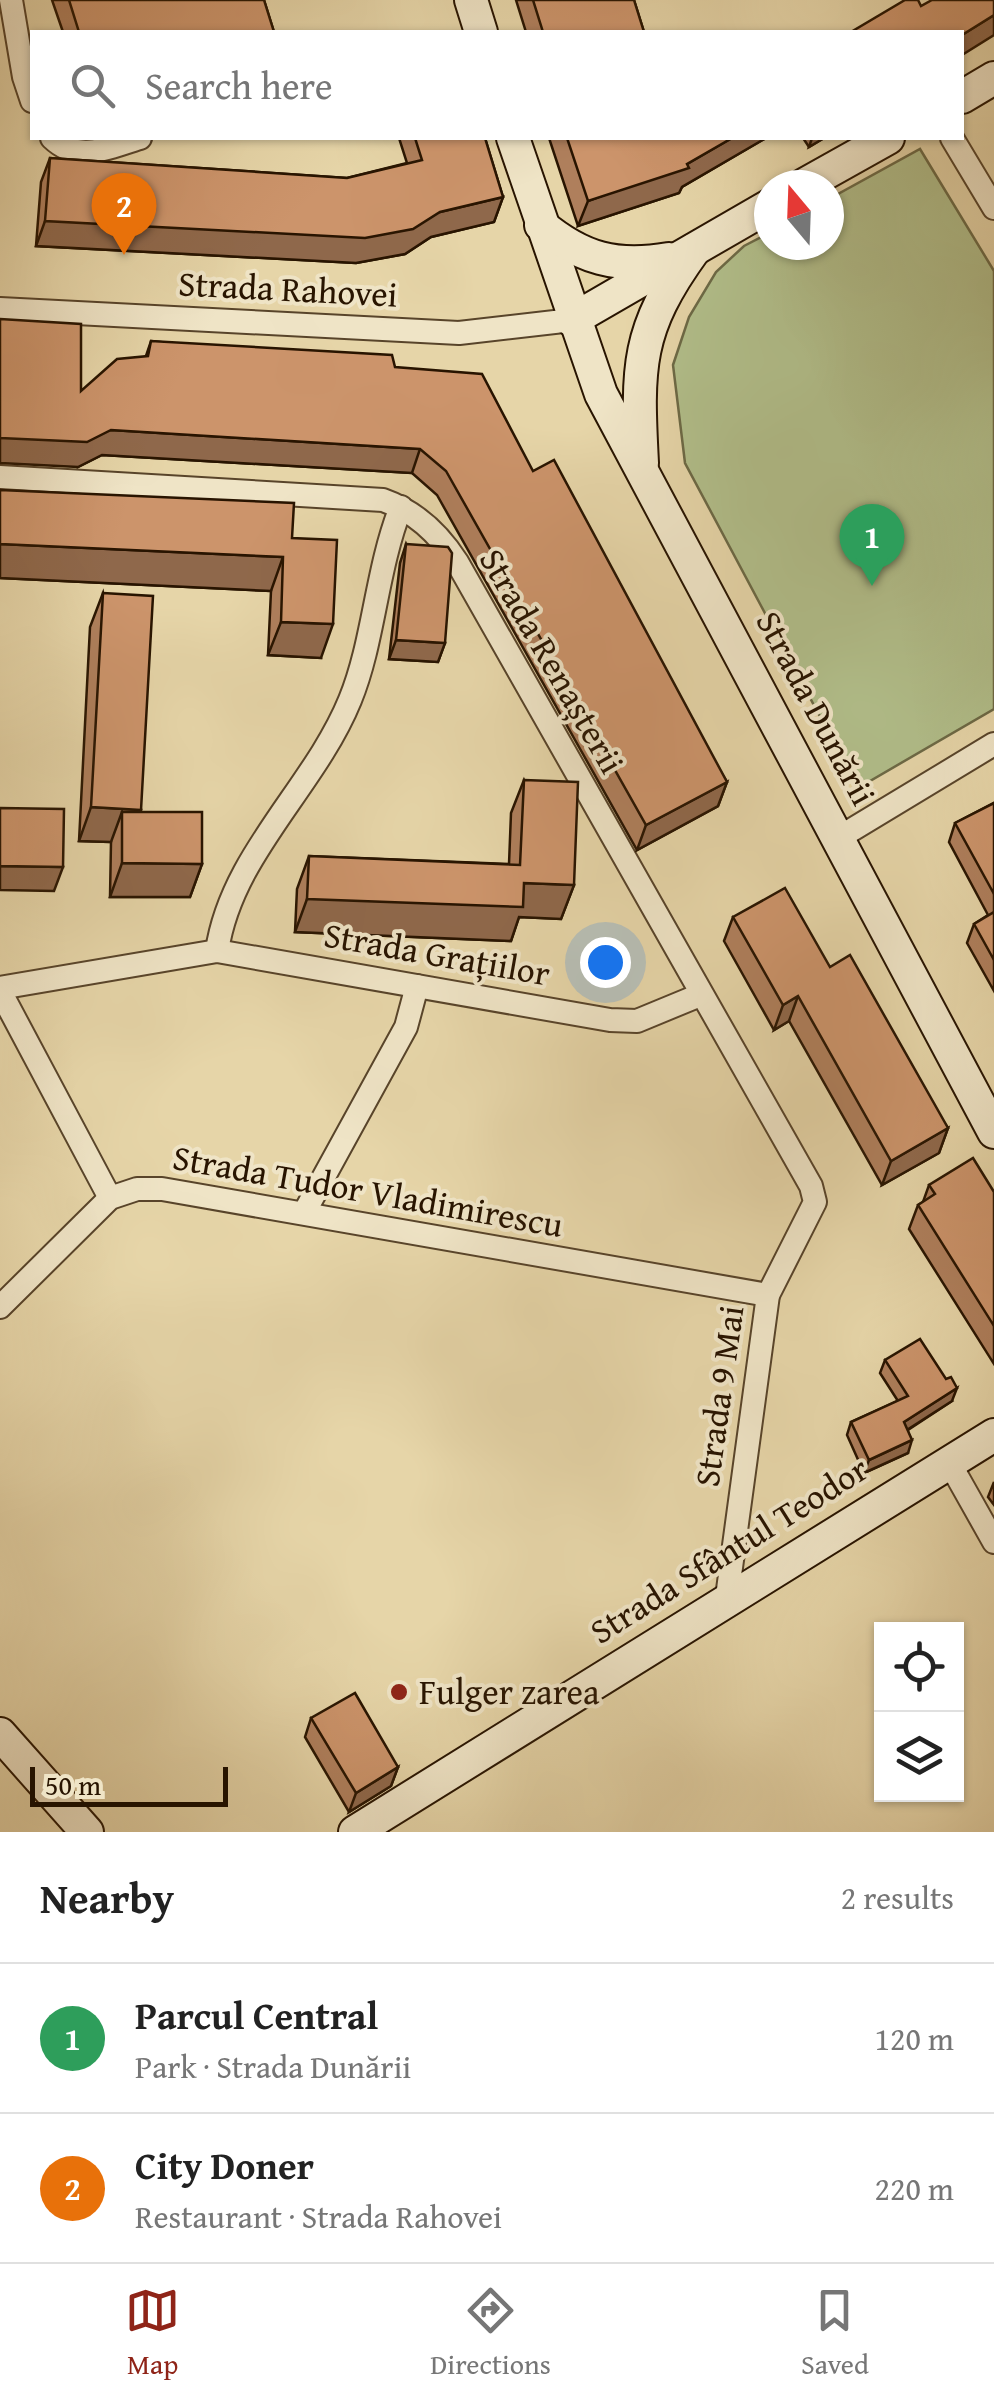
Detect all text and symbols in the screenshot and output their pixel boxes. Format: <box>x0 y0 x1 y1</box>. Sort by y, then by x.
search box <box>30 30 964 140</box>
text: Search here <box>145 57 333 113</box>
icon: search <box>65 58 120 113</box>
north arrow <box>754 170 844 260</box>
pin: 2 <box>92 172 156 255</box>
street label: Strada Rahovei <box>177 257 399 320</box>
pin: 1 <box>840 504 904 586</box>
street label: Strada Renașterii <box>467 539 638 783</box>
street label: Strada Dunării <box>744 602 889 814</box>
street label: Strada Grațiilor <box>320 909 554 998</box>
your location <box>580 937 631 988</box>
street label: Strada Tudor Vladimirescu <box>169 1131 567 1250</box>
street label: Strada 9 Mai <box>681 1302 756 1490</box>
street label: Strada Sfântul Teodor <box>580 1443 878 1656</box>
map controls <box>874 1622 964 1802</box>
button: locate <box>874 1622 964 1712</box>
place label: Fulger zarea <box>419 1666 600 1717</box>
marker: Fulger zarea <box>388 1681 410 1703</box>
button: layers <box>874 1712 964 1802</box>
scale bar <box>30 1762 228 1806</box>
text: 50 m <box>45 1764 101 1805</box>
text: Nearby <box>40 1867 174 1928</box>
text: 2 results <box>841 1874 954 1921</box>
text: Parcul Central <box>135 1987 378 2043</box>
text: 1 <box>64 2015 81 2062</box>
text: 120 m <box>875 2015 954 2062</box>
text: Park · Strada Dunării <box>135 2043 411 2090</box>
text: City Doner <box>135 2137 314 2193</box>
text: 2 <box>64 2165 81 2212</box>
text: 220 m <box>875 2165 954 2212</box>
text: Restaurant · Strada Rahovei <box>135 2193 502 2240</box>
tab: Map <box>125 2283 180 2384</box>
tab: Directions <box>430 2283 551 2384</box>
tab: Saved <box>801 2283 869 2384</box>

